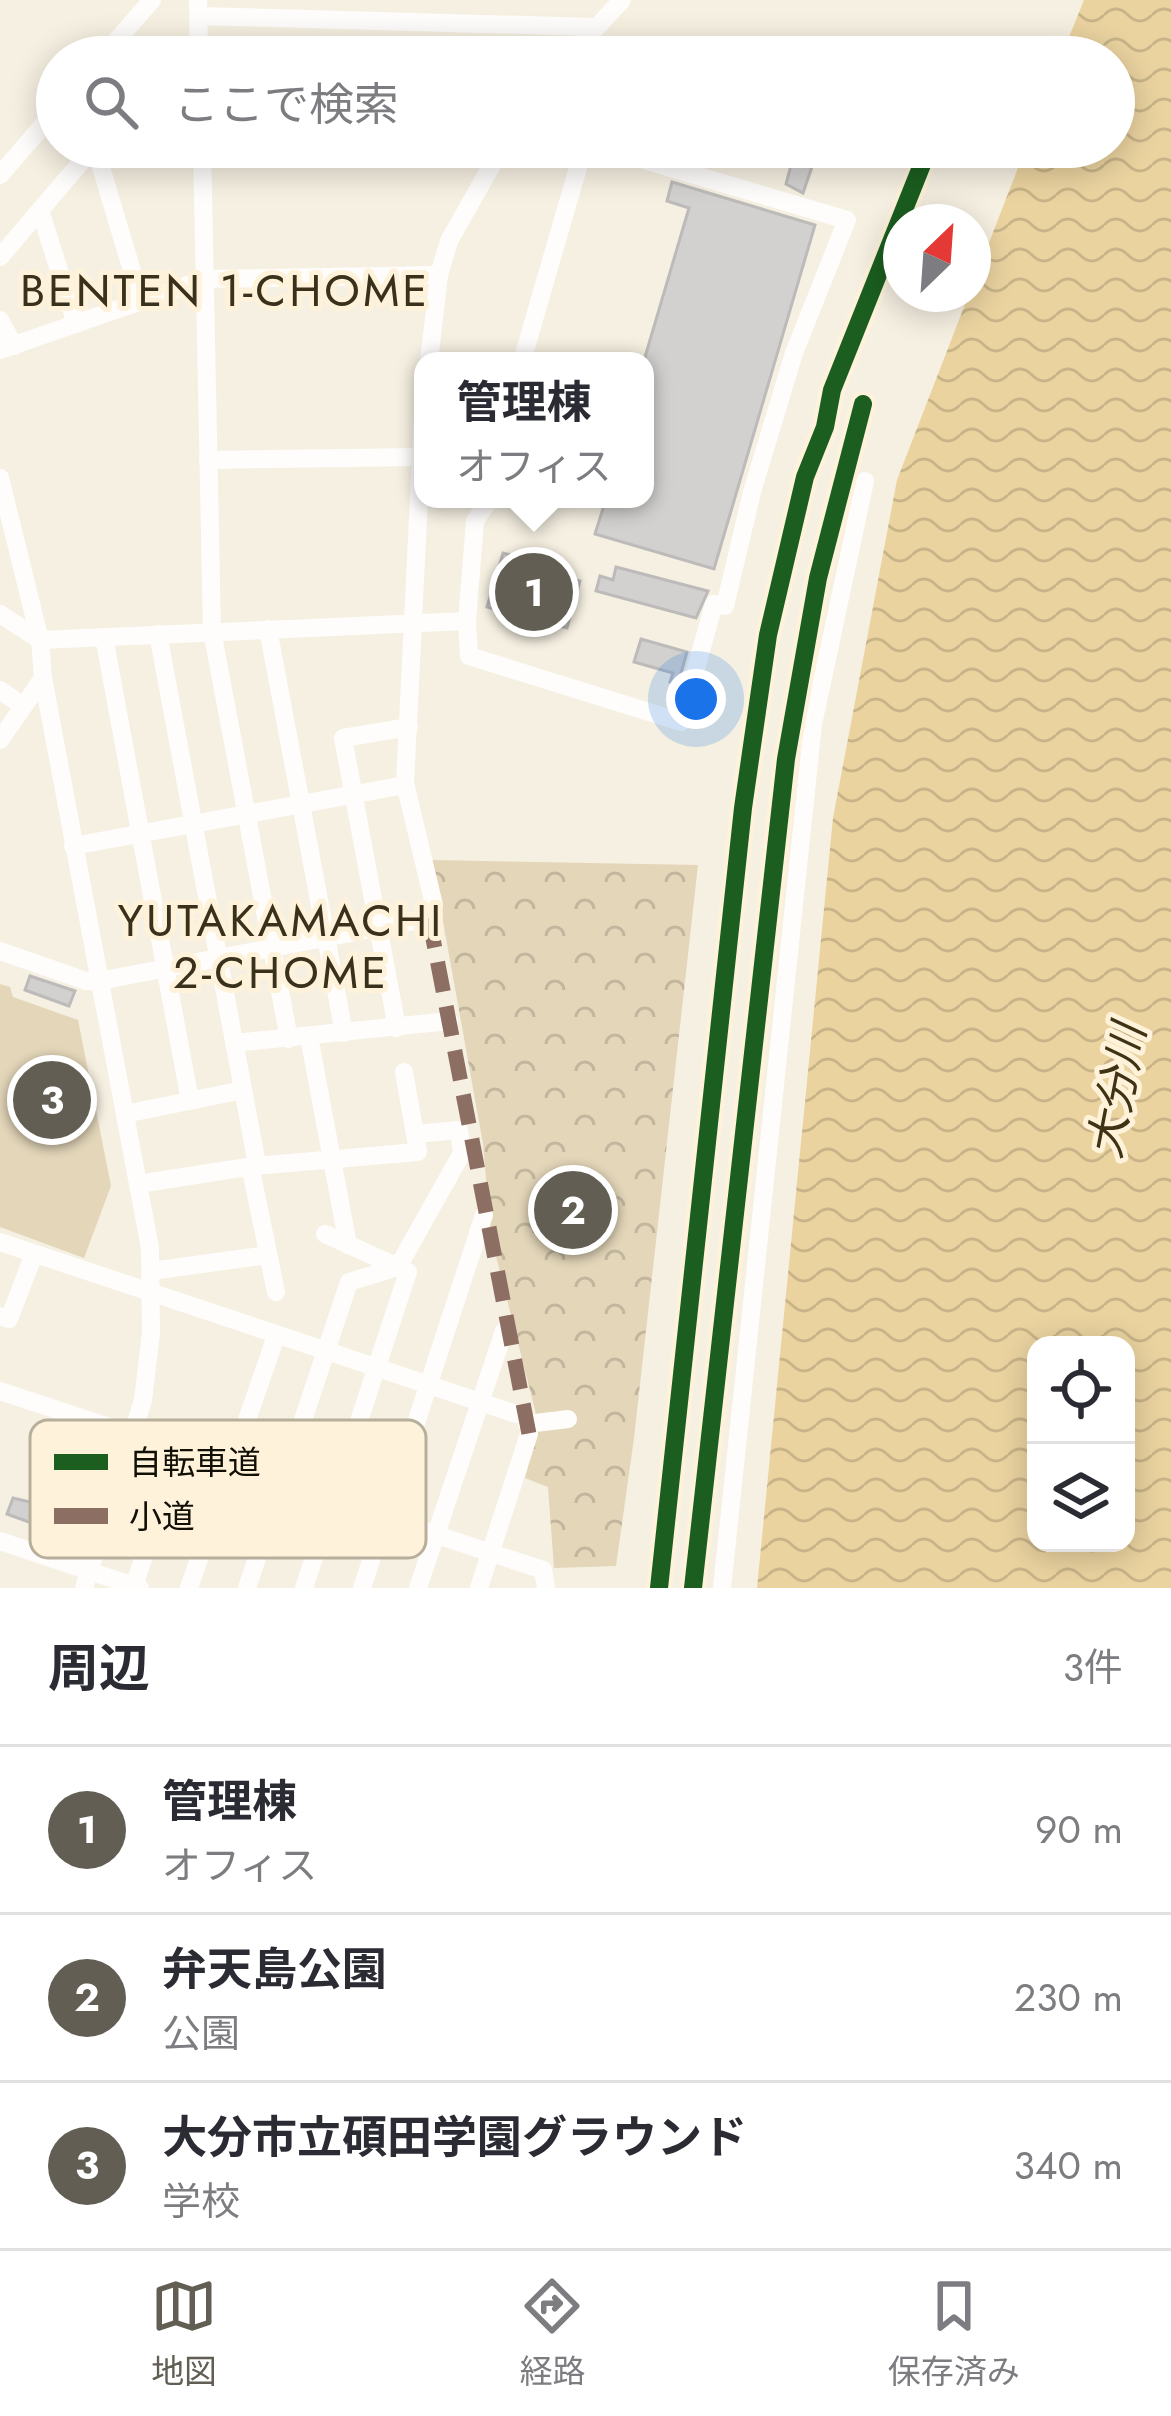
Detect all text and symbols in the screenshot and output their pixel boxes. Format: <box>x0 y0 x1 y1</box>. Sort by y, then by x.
search box <box>36 36 1135 168</box>
icon: search <box>78 69 144 135</box>
text: ここで検索 <box>174 72 399 137</box>
north arrow <box>883 204 991 312</box>
district label: BENTEN 1-CHOME <box>20 258 430 323</box>
popup <box>414 352 654 508</box>
text: 管理棟 <box>456 370 591 435</box>
text: オフィス <box>456 438 612 495</box>
pin: 1 <box>495 547 573 637</box>
your location <box>666 669 726 729</box>
district label: YUTAKAMACHI 2-CHOME <box>118 888 444 1005</box>
water label: 大分川 <box>1072 1015 1163 1163</box>
pin: 3 <box>13 1055 91 1145</box>
pin: 2 <box>534 1165 612 1255</box>
map controls <box>1027 1336 1135 1552</box>
button: locate <box>1027 1336 1135 1444</box>
legend <box>30 1420 426 1558</box>
text: 自転車道 <box>129 1439 261 1486</box>
button: layers <box>1027 1444 1135 1552</box>
text: 小道 <box>129 1493 195 1540</box>
text: 周辺 <box>48 1631 150 1705</box>
text: 3件 <box>1063 1639 1123 1696</box>
text: 管理棟 <box>162 1769 297 1834</box>
text: 1 <box>77 1801 97 1858</box>
text: 90 m <box>1035 1801 1123 1858</box>
text: オフィス <box>162 1837 317 1894</box>
text: 弁天島公園 <box>162 1937 387 2002</box>
text: 2 <box>74 1969 100 2026</box>
text: 230 m <box>1014 1969 1123 2026</box>
text: 公園 <box>162 2005 240 2062</box>
text: 大分市立碩田学園グラウンド <box>162 2105 747 2170</box>
text: 3 <box>75 2137 99 2194</box>
text: 340 m <box>1013 2137 1123 2194</box>
text: 学校 <box>162 2173 240 2230</box>
tab: 地図 <box>151 2273 217 2395</box>
tab: 経路 <box>519 2273 585 2395</box>
tab: 保存済み <box>888 2273 1020 2395</box>

